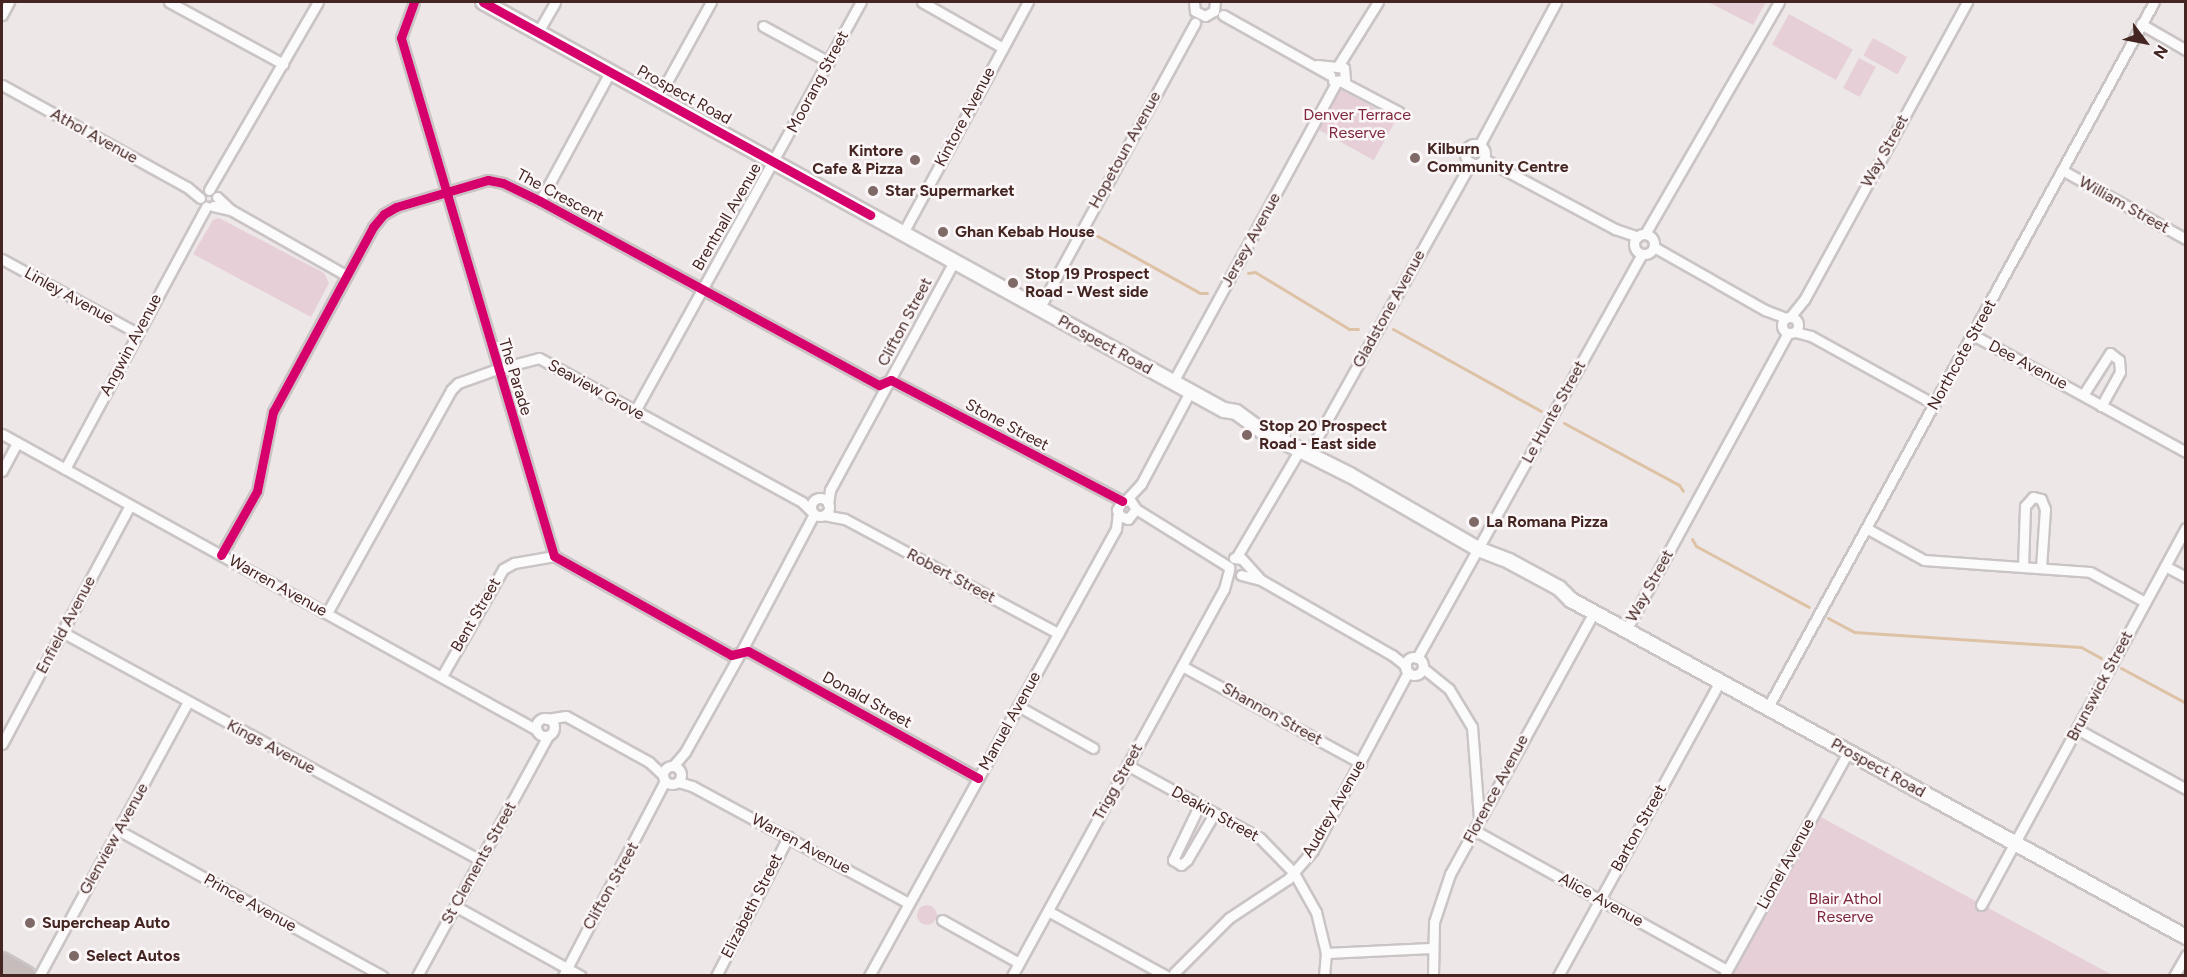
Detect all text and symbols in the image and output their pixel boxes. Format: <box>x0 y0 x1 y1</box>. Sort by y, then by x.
north arrow <box>2115 12 2175 72</box>
street label: Moorang Street <box>783 28 853 136</box>
text: N <box>2149 42 2172 62</box>
street label: Prospect Road <box>633 61 735 129</box>
street label: Kintore Avenue <box>931 64 999 170</box>
street label: Hopetoun Avenue <box>1085 88 1165 212</box>
street label: Athol Avenue <box>47 104 141 168</box>
park label: Denver Terrace Reserve <box>1303 105 1411 143</box>
street label: Way Street <box>1857 111 1913 191</box>
place label: Kilburn Community Centre <box>1427 139 1569 177</box>
place label: Kintore Cafe & Pizza <box>812 141 903 179</box>
marker: Kilburn Community Centre <box>1408 151 1422 165</box>
marker: Kintore Cafe & Pizza <box>908 153 922 167</box>
street label: Brentnall Avenue <box>688 160 766 274</box>
street label: The Crescent <box>513 165 607 227</box>
street label: William Street <box>2075 172 2173 238</box>
place label: Star Supermarket <box>885 181 1015 201</box>
marker: Star Supermarket <box>866 184 880 198</box>
street label: Jersey Avenue <box>1217 189 1285 291</box>
place label: Ghan Kebab House <box>955 222 1095 242</box>
marker: Ghan Kebab House <box>936 225 950 239</box>
street label: Gladstone Avenue <box>1349 247 1429 371</box>
street label: Linley Avenue <box>21 263 117 329</box>
place label: Stop 19 Prospect Road - West side <box>1025 264 1150 302</box>
street label: Clifton Street <box>874 274 936 370</box>
marker: Stop 19 Prospect Road - West side <box>1006 276 1020 290</box>
street label: Angwin Avenue <box>96 291 166 399</box>
street label: Northcote Street <box>1924 296 2000 414</box>
street label: Prospect Road <box>1054 311 1156 379</box>
street label: The Parade <box>494 336 536 418</box>
street label: Dee Avenue <box>1985 336 2071 394</box>
street label: Seaview Grove <box>544 356 648 424</box>
street label: Le Hunte Street <box>1518 357 1590 467</box>
street label: Stone Street <box>962 395 1052 455</box>
place label: Stop 20 Prospect Road - East side <box>1259 416 1387 454</box>
marker: Stop 20 Prospect Road - East side <box>1240 428 1254 442</box>
place label: La Romana Pizza <box>1486 512 1608 532</box>
marker: La Romana Pizza <box>1467 515 1481 529</box>
street label: Robert Street <box>903 545 999 607</box>
street label: Way Street <box>1622 546 1678 626</box>
street label: Warren Avenue <box>226 551 330 621</box>
street label: Enfield Avenue <box>32 573 100 677</box>
street label: Bent Street <box>447 575 505 655</box>
street label: Brunswick Street <box>2063 628 2137 744</box>
street label: Donald Street <box>819 668 915 732</box>
street label: Manuel Avenue <box>975 668 1045 774</box>
street label: Shannon Street <box>1218 679 1326 749</box>
street label: Kings Avenue <box>224 716 318 778</box>
street label: Florence Avenue <box>1459 732 1533 846</box>
street label: Prospect Road <box>1827 734 1929 802</box>
street label: Trigg Street <box>1089 740 1147 824</box>
street label: Audrey Avenue <box>1298 757 1370 861</box>
street label: Glenview Avenue <box>75 780 153 898</box>
street label: Barton Street <box>1607 781 1671 875</box>
street label: Deakin Street <box>1168 782 1262 846</box>
street label: St Clements Street <box>437 798 521 928</box>
street label: Warren Avenue <box>748 810 854 878</box>
street label: Lionel Avenue <box>1753 815 1819 913</box>
street label: Clifton Street <box>579 839 643 933</box>
street label: Elizabeth Street <box>717 851 787 961</box>
street label: Alice Avenue <box>1555 869 1647 931</box>
street label: Prince Avenue <box>200 870 300 936</box>
park label: Blair Athol Reserve <box>1808 889 1882 927</box>
place label: Supercheap Auto <box>42 913 170 933</box>
marker: Supercheap Auto <box>23 916 37 930</box>
place label: Select Autos <box>86 946 180 966</box>
marker: Select Autos <box>67 949 81 963</box>

